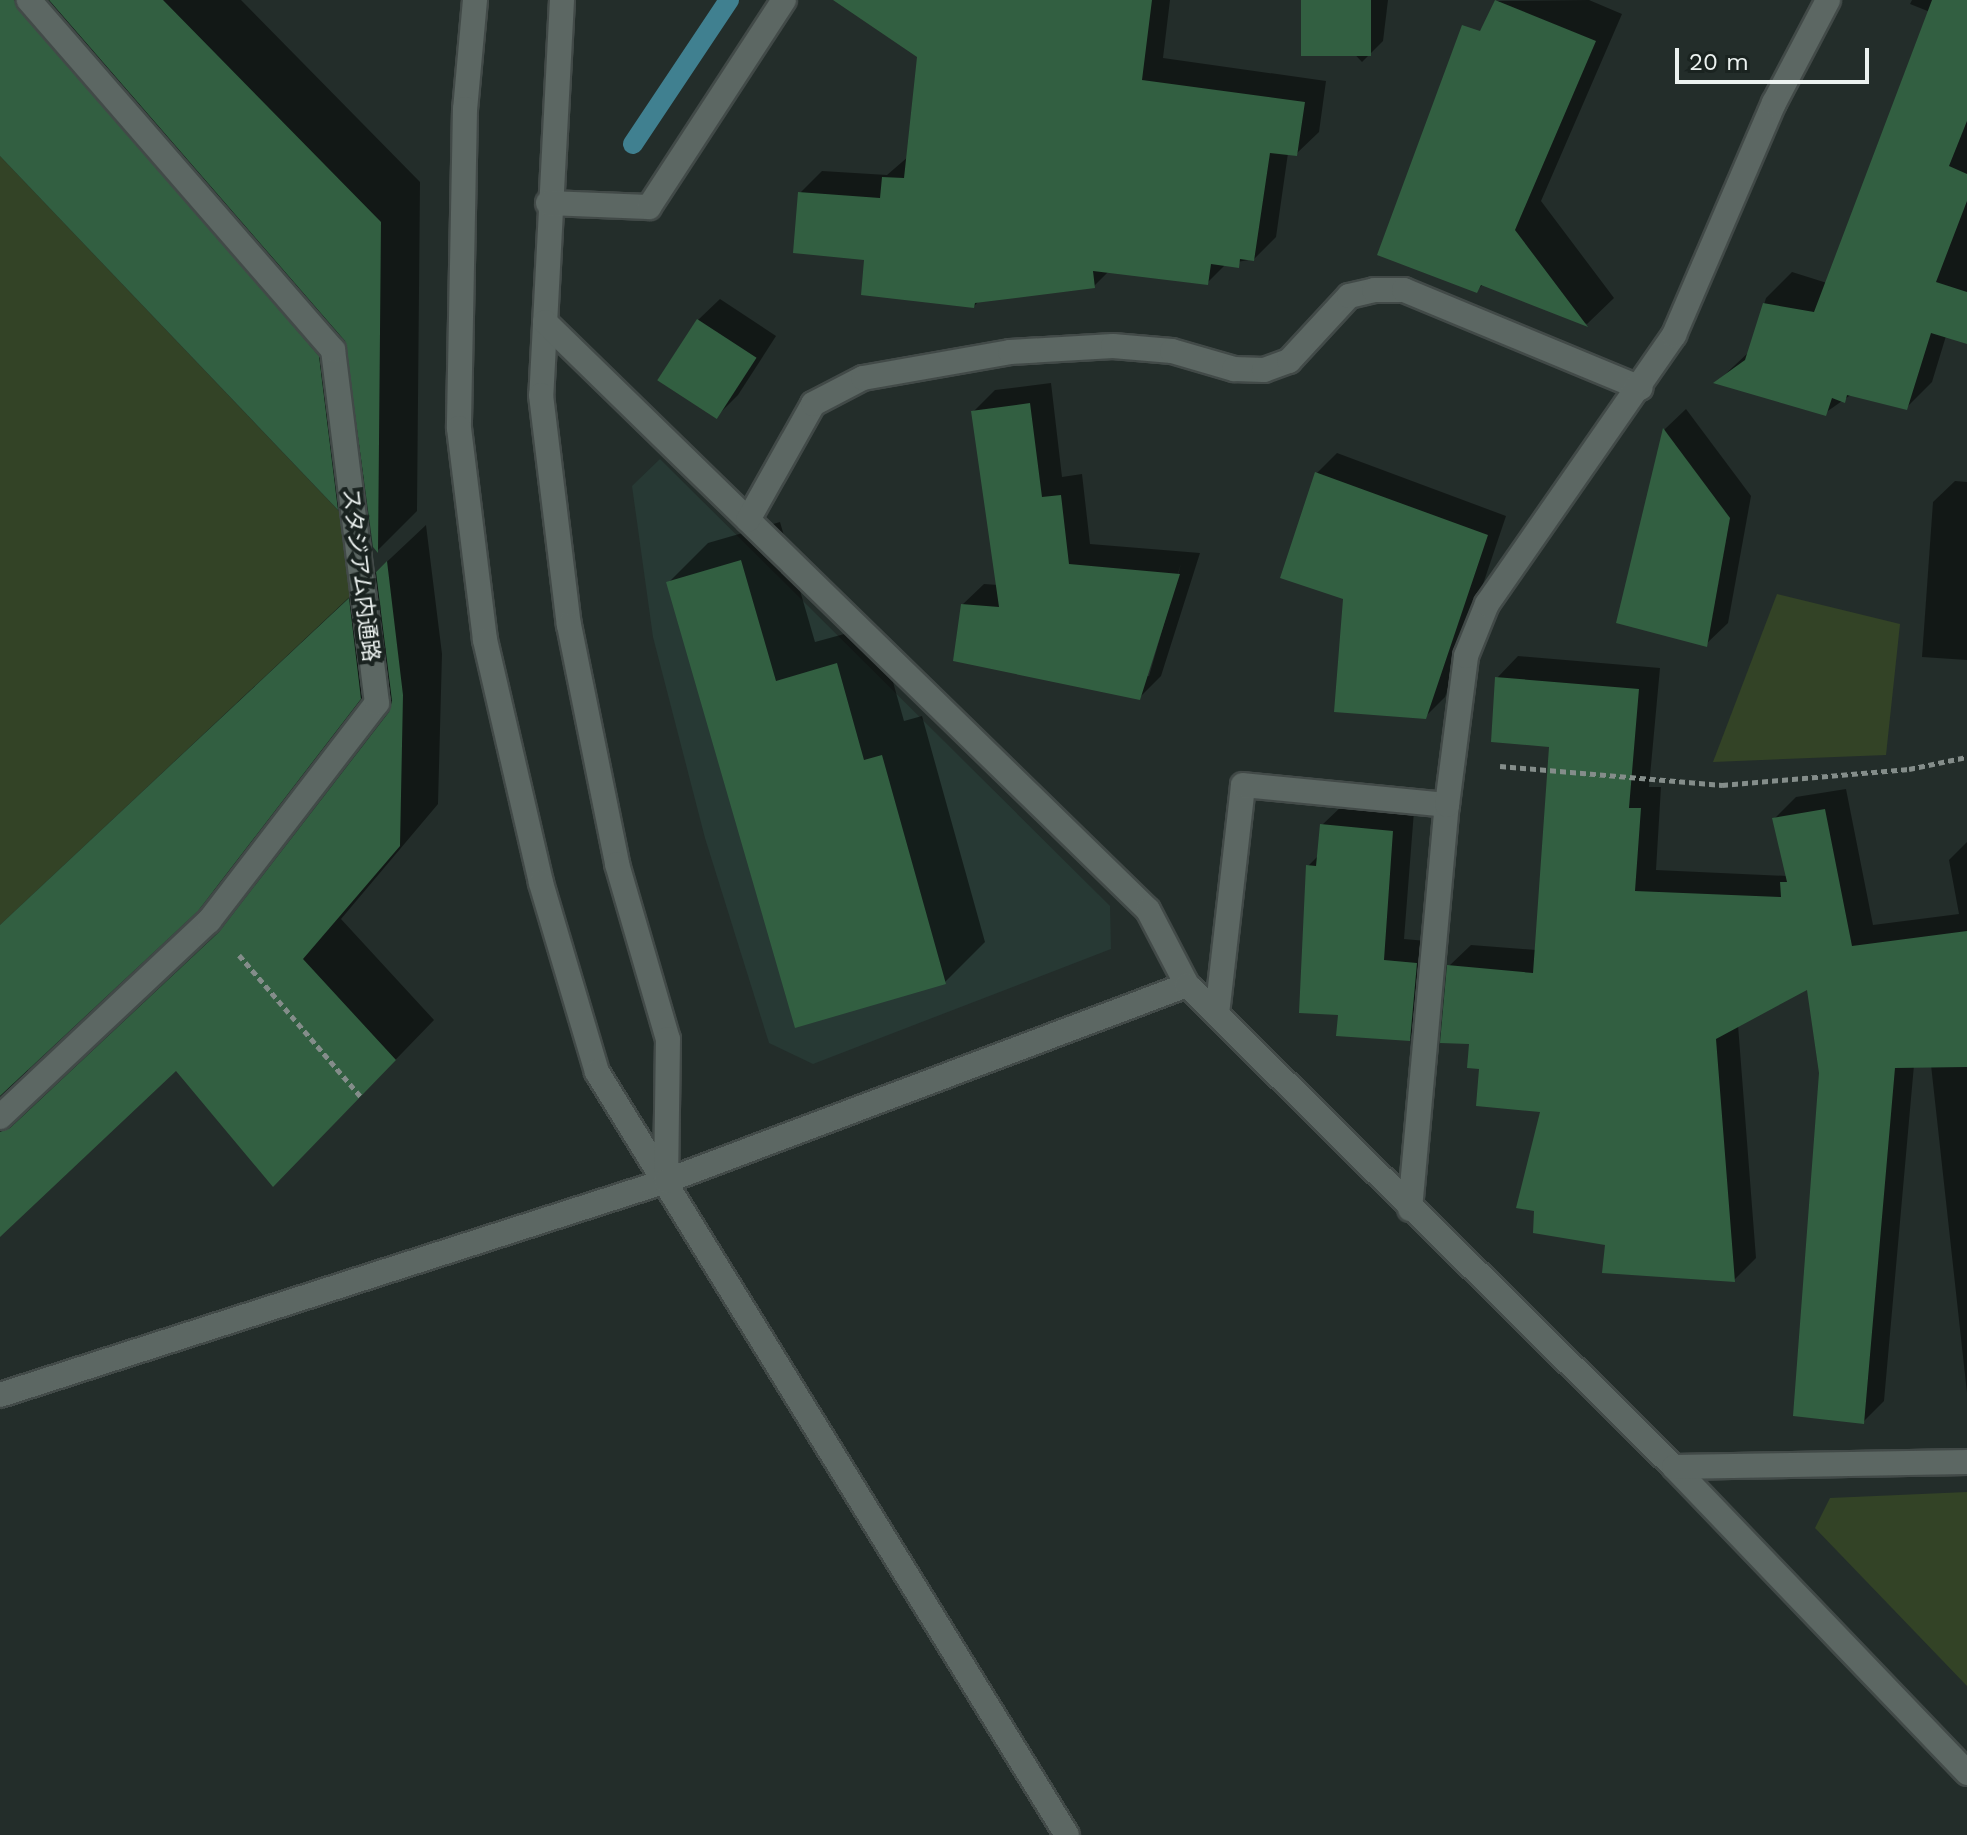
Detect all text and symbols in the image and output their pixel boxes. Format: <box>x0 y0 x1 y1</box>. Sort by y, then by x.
scale bar <box>1679 32 1873 82</box>
text: 20 m <box>1689 48 1749 76</box>
street label: スタジアム内通路 <box>337 486 385 664</box>

